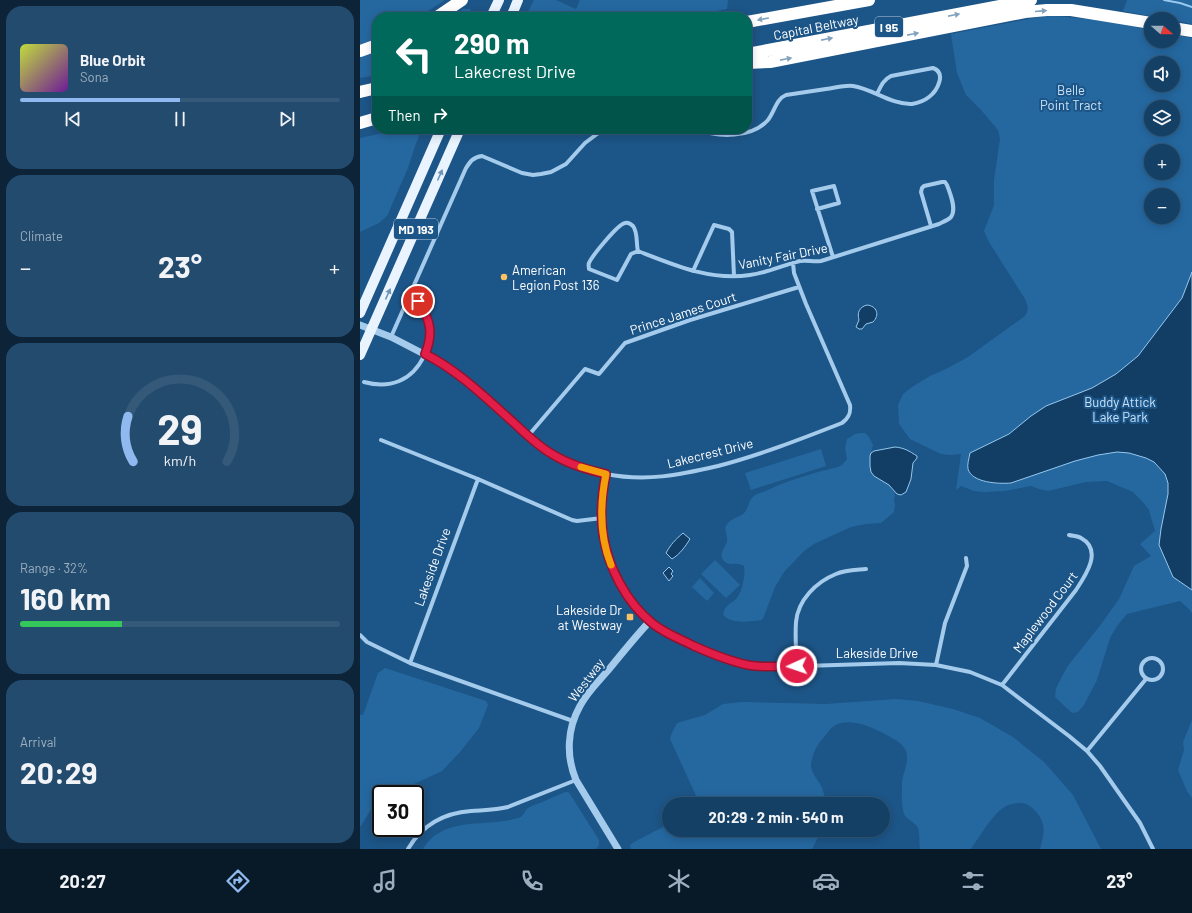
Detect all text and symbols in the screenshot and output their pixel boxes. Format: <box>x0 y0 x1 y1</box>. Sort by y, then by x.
one-way arrow <box>1035 7 1047 14</box>
street label: Capital Beltway <box>772 11 860 43</box>
one-way arrow <box>948 12 960 18</box>
north arrow <box>1144 12 1180 48</box>
map controls <box>1144 12 1180 224</box>
one-way arrow <box>757 16 770 22</box>
road number: I 95 <box>875 17 903 37</box>
text: 290 m <box>454 26 530 60</box>
icon: left <box>388 28 440 80</box>
one-way arrow <box>907 31 919 37</box>
one-way arrow <box>820 36 833 42</box>
text: Blue Orbit <box>80 51 145 69</box>
one-way arrow <box>780 55 792 61</box>
button: sound <box>1144 56 1180 92</box>
text: Lakecrest Drive <box>454 60 576 82</box>
text: Sona <box>80 69 108 85</box>
park label: Belle Point Tract <box>1040 82 1102 113</box>
button: layers <box>1144 100 1180 136</box>
icon: right <box>429 104 451 126</box>
text: Then <box>388 106 421 124</box>
icon: previous <box>62 108 84 130</box>
icon: pause <box>169 108 191 130</box>
icon: next <box>276 108 298 130</box>
button: + <box>1144 144 1180 180</box>
one-way arrow <box>437 169 443 180</box>
button: − <box>1144 188 1180 224</box>
road number: MD 193 <box>394 219 438 239</box>
text: Climate <box>20 228 63 244</box>
street label: Vanity Fair Drive <box>737 239 829 272</box>
text: 23° <box>158 248 202 284</box>
text: − <box>20 254 31 280</box>
text: + <box>329 254 340 280</box>
place label: American Legion Post 136 <box>512 262 600 293</box>
marker: American Legion Post 136 <box>499 272 509 282</box>
pin <box>401 284 435 318</box>
one-way arrow <box>385 288 391 299</box>
street label: Prince James Court <box>628 288 738 338</box>
icon: arrive <box>407 290 429 312</box>
park label: Buddy Attick Lake Park <box>1084 394 1156 425</box>
text: 29 <box>157 403 203 453</box>
street label: Lakecrest Drive <box>665 435 755 471</box>
text: km/h <box>164 452 196 469</box>
street label: Lakeside Drive <box>410 526 454 608</box>
text: Range · 32% <box>20 560 88 576</box>
street label: Maplewood Court <box>1009 568 1081 656</box>
text: 160 km <box>20 580 111 616</box>
place label: Lakeside Dr at Westway <box>556 602 622 633</box>
marker: Lakeside Dr at Westway <box>625 612 635 622</box>
position arrow <box>776 645 818 687</box>
street label: Lakeside Drive <box>836 645 918 661</box>
street label: Westway <box>564 655 608 705</box>
text: Arrival <box>20 734 56 750</box>
text: 20:29 <box>20 754 98 790</box>
speed limit sign: 30 <box>372 785 424 837</box>
text: 20:29 · 2 min · 540 m <box>708 808 844 826</box>
icon: directions <box>224 867 252 895</box>
icon: music <box>371 867 399 895</box>
icon: phone <box>518 867 546 895</box>
icon: climate <box>665 867 693 895</box>
icon: car <box>812 867 840 895</box>
icon: filters <box>959 867 987 895</box>
text: 20:27 <box>59 870 105 892</box>
text: 23° <box>1106 870 1133 892</box>

